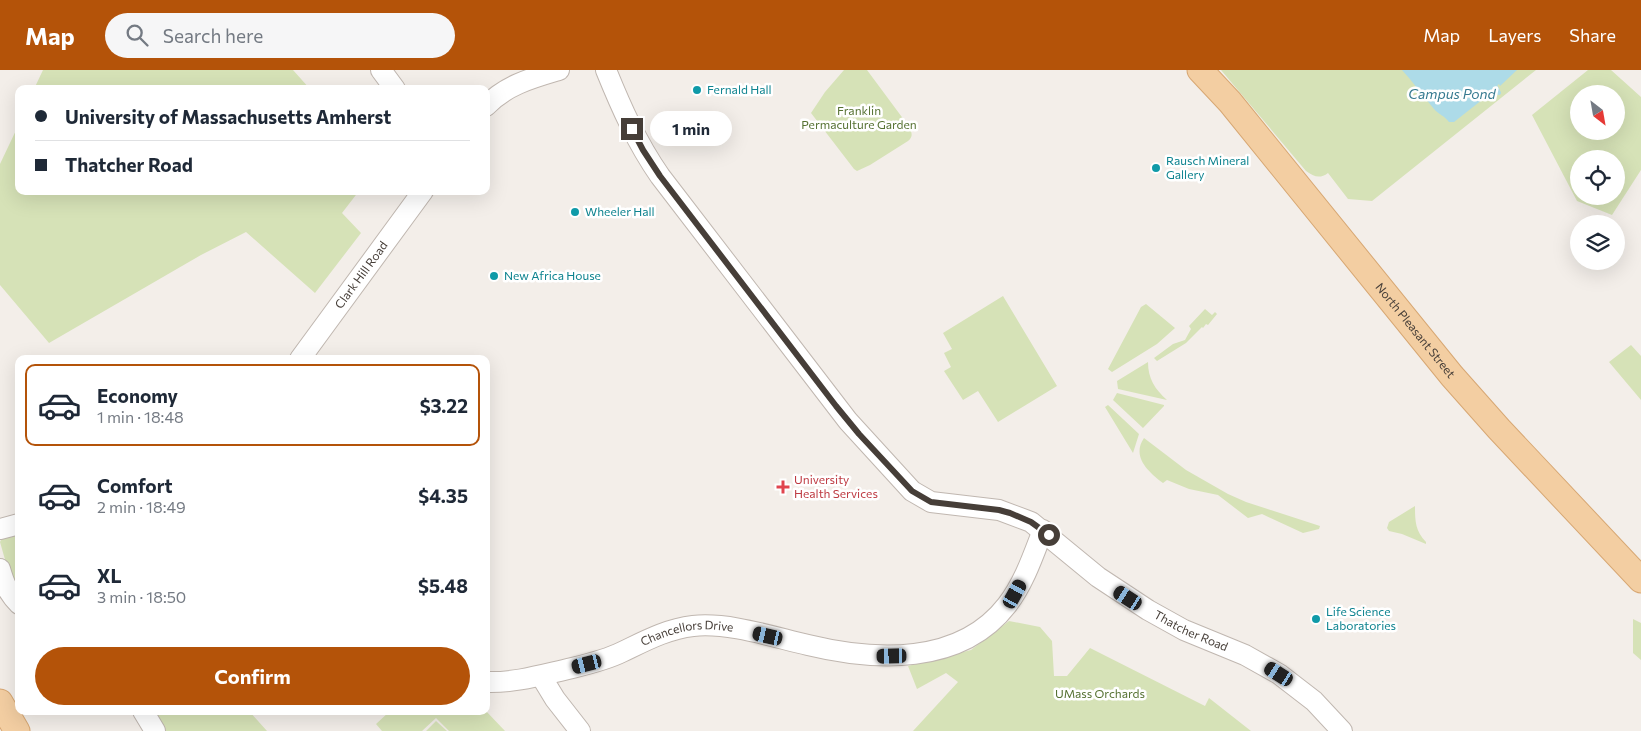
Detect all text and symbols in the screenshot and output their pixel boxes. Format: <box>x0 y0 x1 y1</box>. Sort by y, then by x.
search box <box>105 13 455 58</box>
text: Map <box>25 21 75 50</box>
icon: search <box>123 21 151 49</box>
text: Search here <box>163 24 263 47</box>
text: Map <box>1423 24 1460 46</box>
text: Layers <box>1488 24 1541 46</box>
text: Share <box>1569 24 1616 46</box>
place label: Fernald Hall <box>707 82 772 96</box>
marker: Fernald Hall <box>691 84 703 96</box>
water label: Campus Pond <box>1408 85 1497 102</box>
north arrow <box>1570 85 1625 140</box>
map controls <box>1570 85 1625 270</box>
park label: Franklin Permaculture Garden <box>801 103 917 131</box>
text: University of Massachusetts Amherst <box>65 105 391 128</box>
callout: 1 min <box>650 112 732 146</box>
route end <box>621 118 643 140</box>
text: 1 min <box>672 119 710 138</box>
button: locate <box>1570 150 1625 205</box>
text: Thatcher Road <box>65 153 193 176</box>
place label: Rausch Mineral Gallery <box>1166 153 1249 181</box>
marker: Rausch Mineral Gallery <box>1150 162 1162 174</box>
place label: Wheeler Hall <box>585 204 655 218</box>
marker: Wheeler Hall <box>569 206 581 218</box>
button: layers <box>1570 215 1625 270</box>
street label: Clark Hill Road <box>331 238 390 311</box>
place label: New Africa House <box>504 268 601 282</box>
marker: New Africa House <box>488 270 500 282</box>
street label: North Pleasant Street <box>1373 280 1459 380</box>
icon: car <box>37 383 82 428</box>
text: Economy <box>97 384 178 407</box>
text: $3.22 <box>420 394 468 417</box>
text: 1 min · 18:48 <box>97 407 184 426</box>
place label: University Health Services <box>794 472 878 500</box>
icon: car <box>37 473 82 518</box>
text: Comfort <box>97 474 173 497</box>
marker: University Health Services <box>776 480 790 494</box>
text: $4.35 <box>418 484 468 507</box>
text: 2 min · 18:49 <box>97 497 186 516</box>
route start <box>1038 524 1060 546</box>
icon: car <box>37 563 82 608</box>
text: XL <box>97 564 122 587</box>
text: $5.48 <box>418 574 468 597</box>
car <box>1001 577 1028 611</box>
car <box>1111 584 1144 612</box>
text: 3 min · 18:50 <box>97 587 186 606</box>
place label: Life Science Laboratories <box>1326 604 1396 632</box>
street label: Thatcher Road <box>1152 607 1230 653</box>
marker: Life Science Laboratories <box>1310 613 1322 625</box>
street label: Chancellors Drive <box>638 617 735 648</box>
car <box>751 625 784 647</box>
button: Confirm <box>35 647 470 705</box>
car <box>876 648 907 664</box>
car <box>570 653 603 675</box>
car <box>1262 660 1295 688</box>
park label: UMass Orchards <box>1055 686 1145 700</box>

